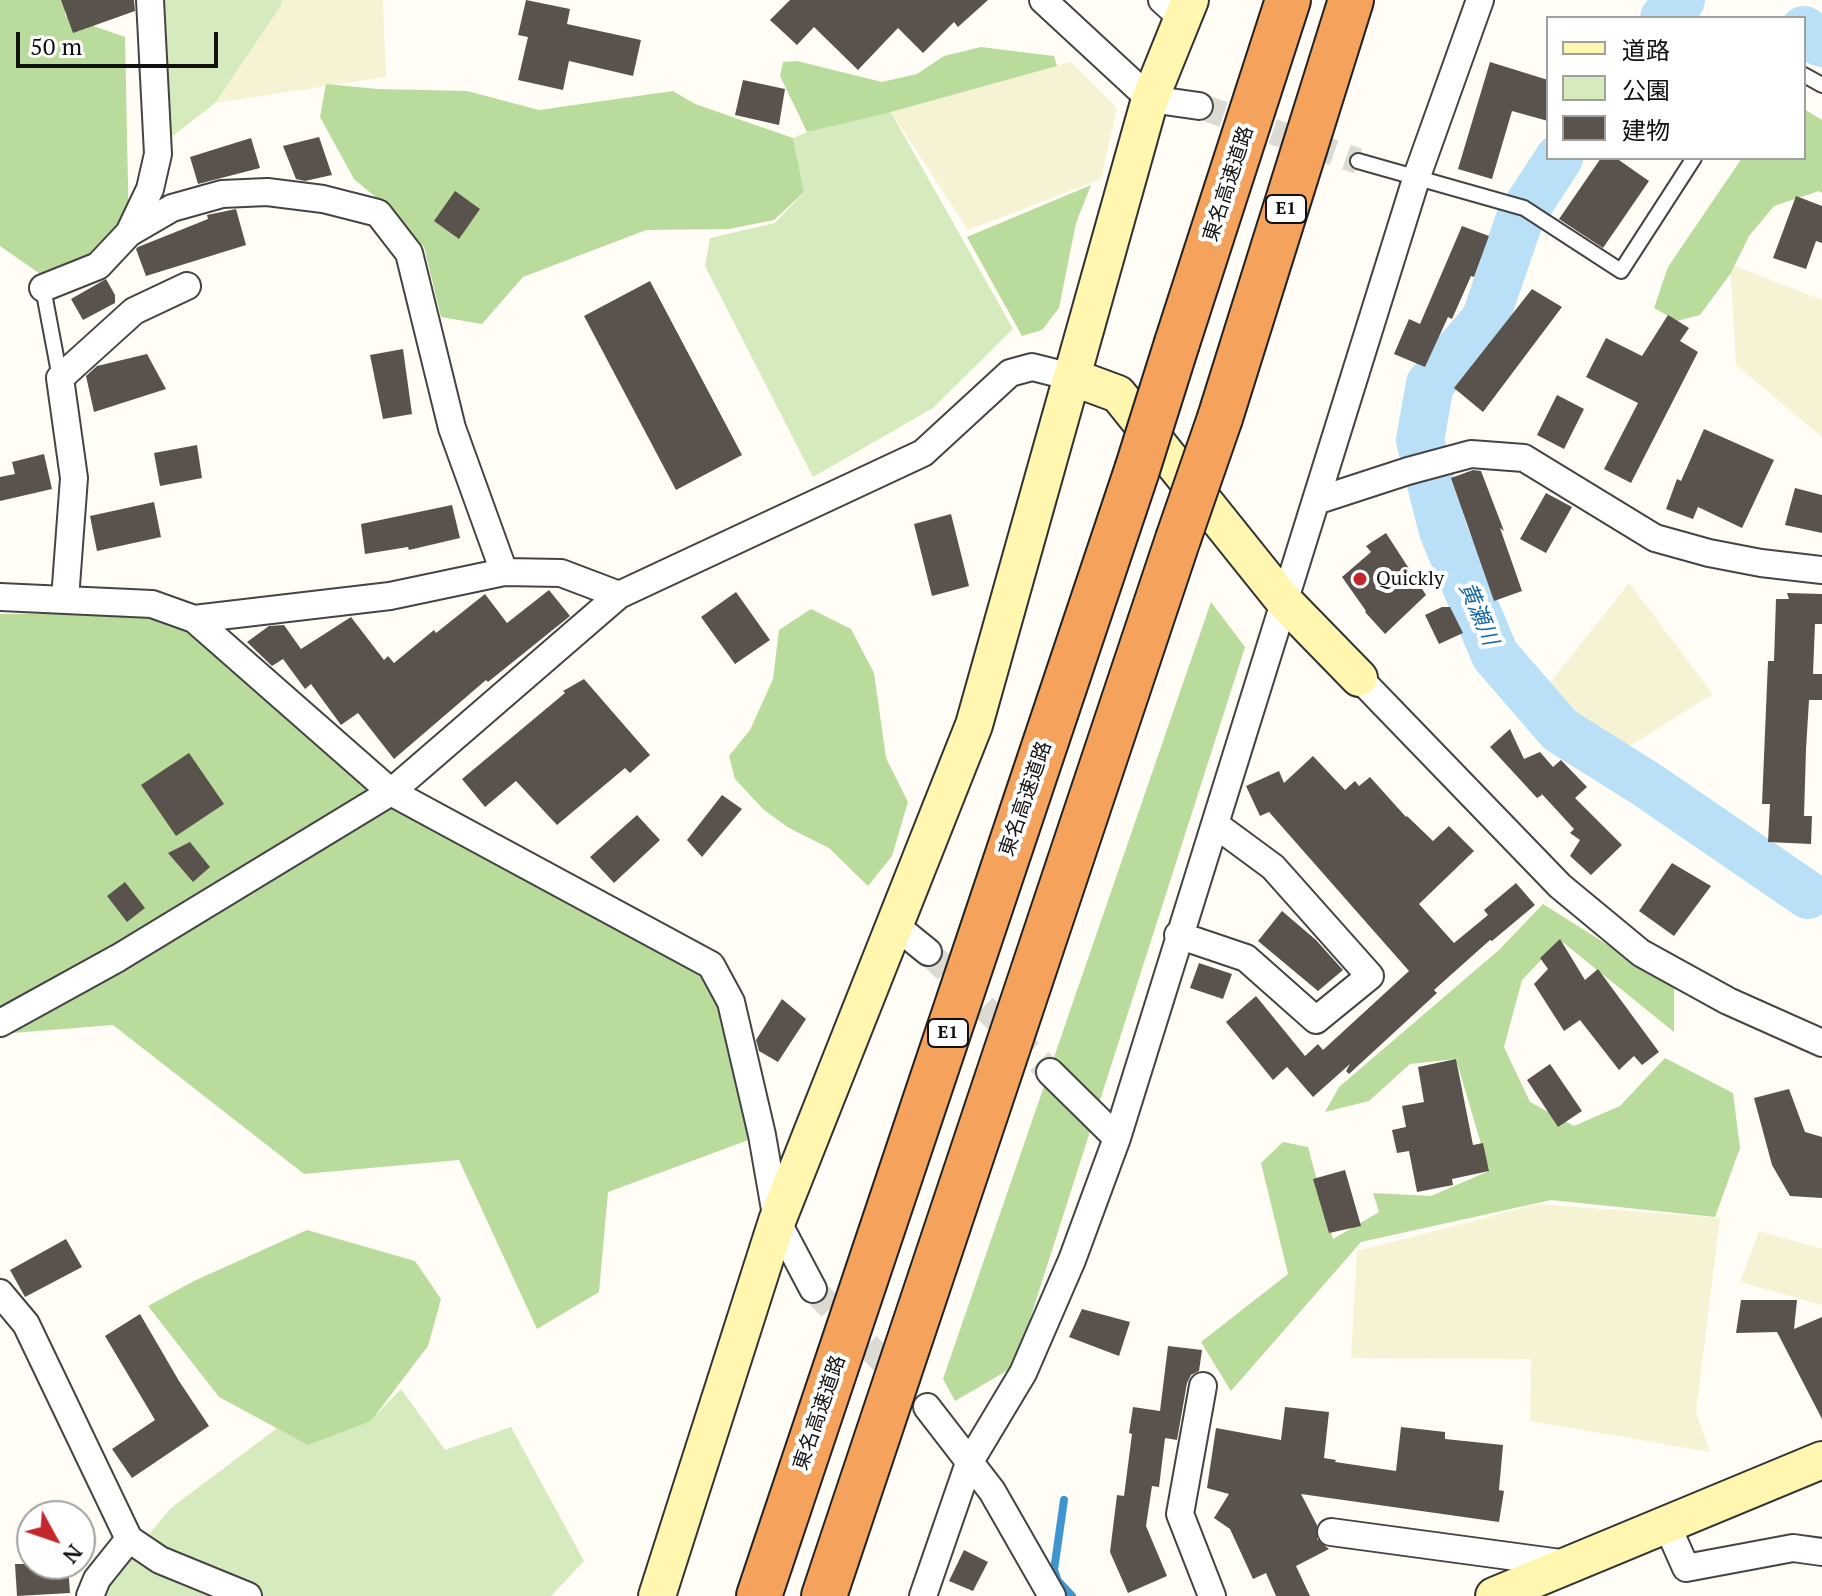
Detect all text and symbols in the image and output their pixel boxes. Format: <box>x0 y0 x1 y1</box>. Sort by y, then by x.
scale bar <box>20 16 222 66</box>
legend <box>1546 16 1806 160</box>
text: 50 m <box>30 30 82 62</box>
text: 道路 <box>1622 34 1670 66</box>
text: 公園 <box>1622 74 1670 106</box>
text: 建物 <box>1622 114 1670 146</box>
street label: 東名高速道路 <box>1199 123 1259 245</box>
road number: E1 <box>1266 195 1306 223</box>
place label: Quickly <box>1376 567 1444 591</box>
marker: Quickly <box>1351 570 1369 588</box>
water label: 黄瀬川 <box>1453 578 1503 650</box>
street label: 東名高速道路 <box>995 738 1057 860</box>
road number: E1 <box>928 1019 968 1047</box>
street label: 東名高速道路 <box>789 1352 851 1474</box>
north arrow <box>16 1500 96 1580</box>
text: N <box>57 1539 90 1570</box>

